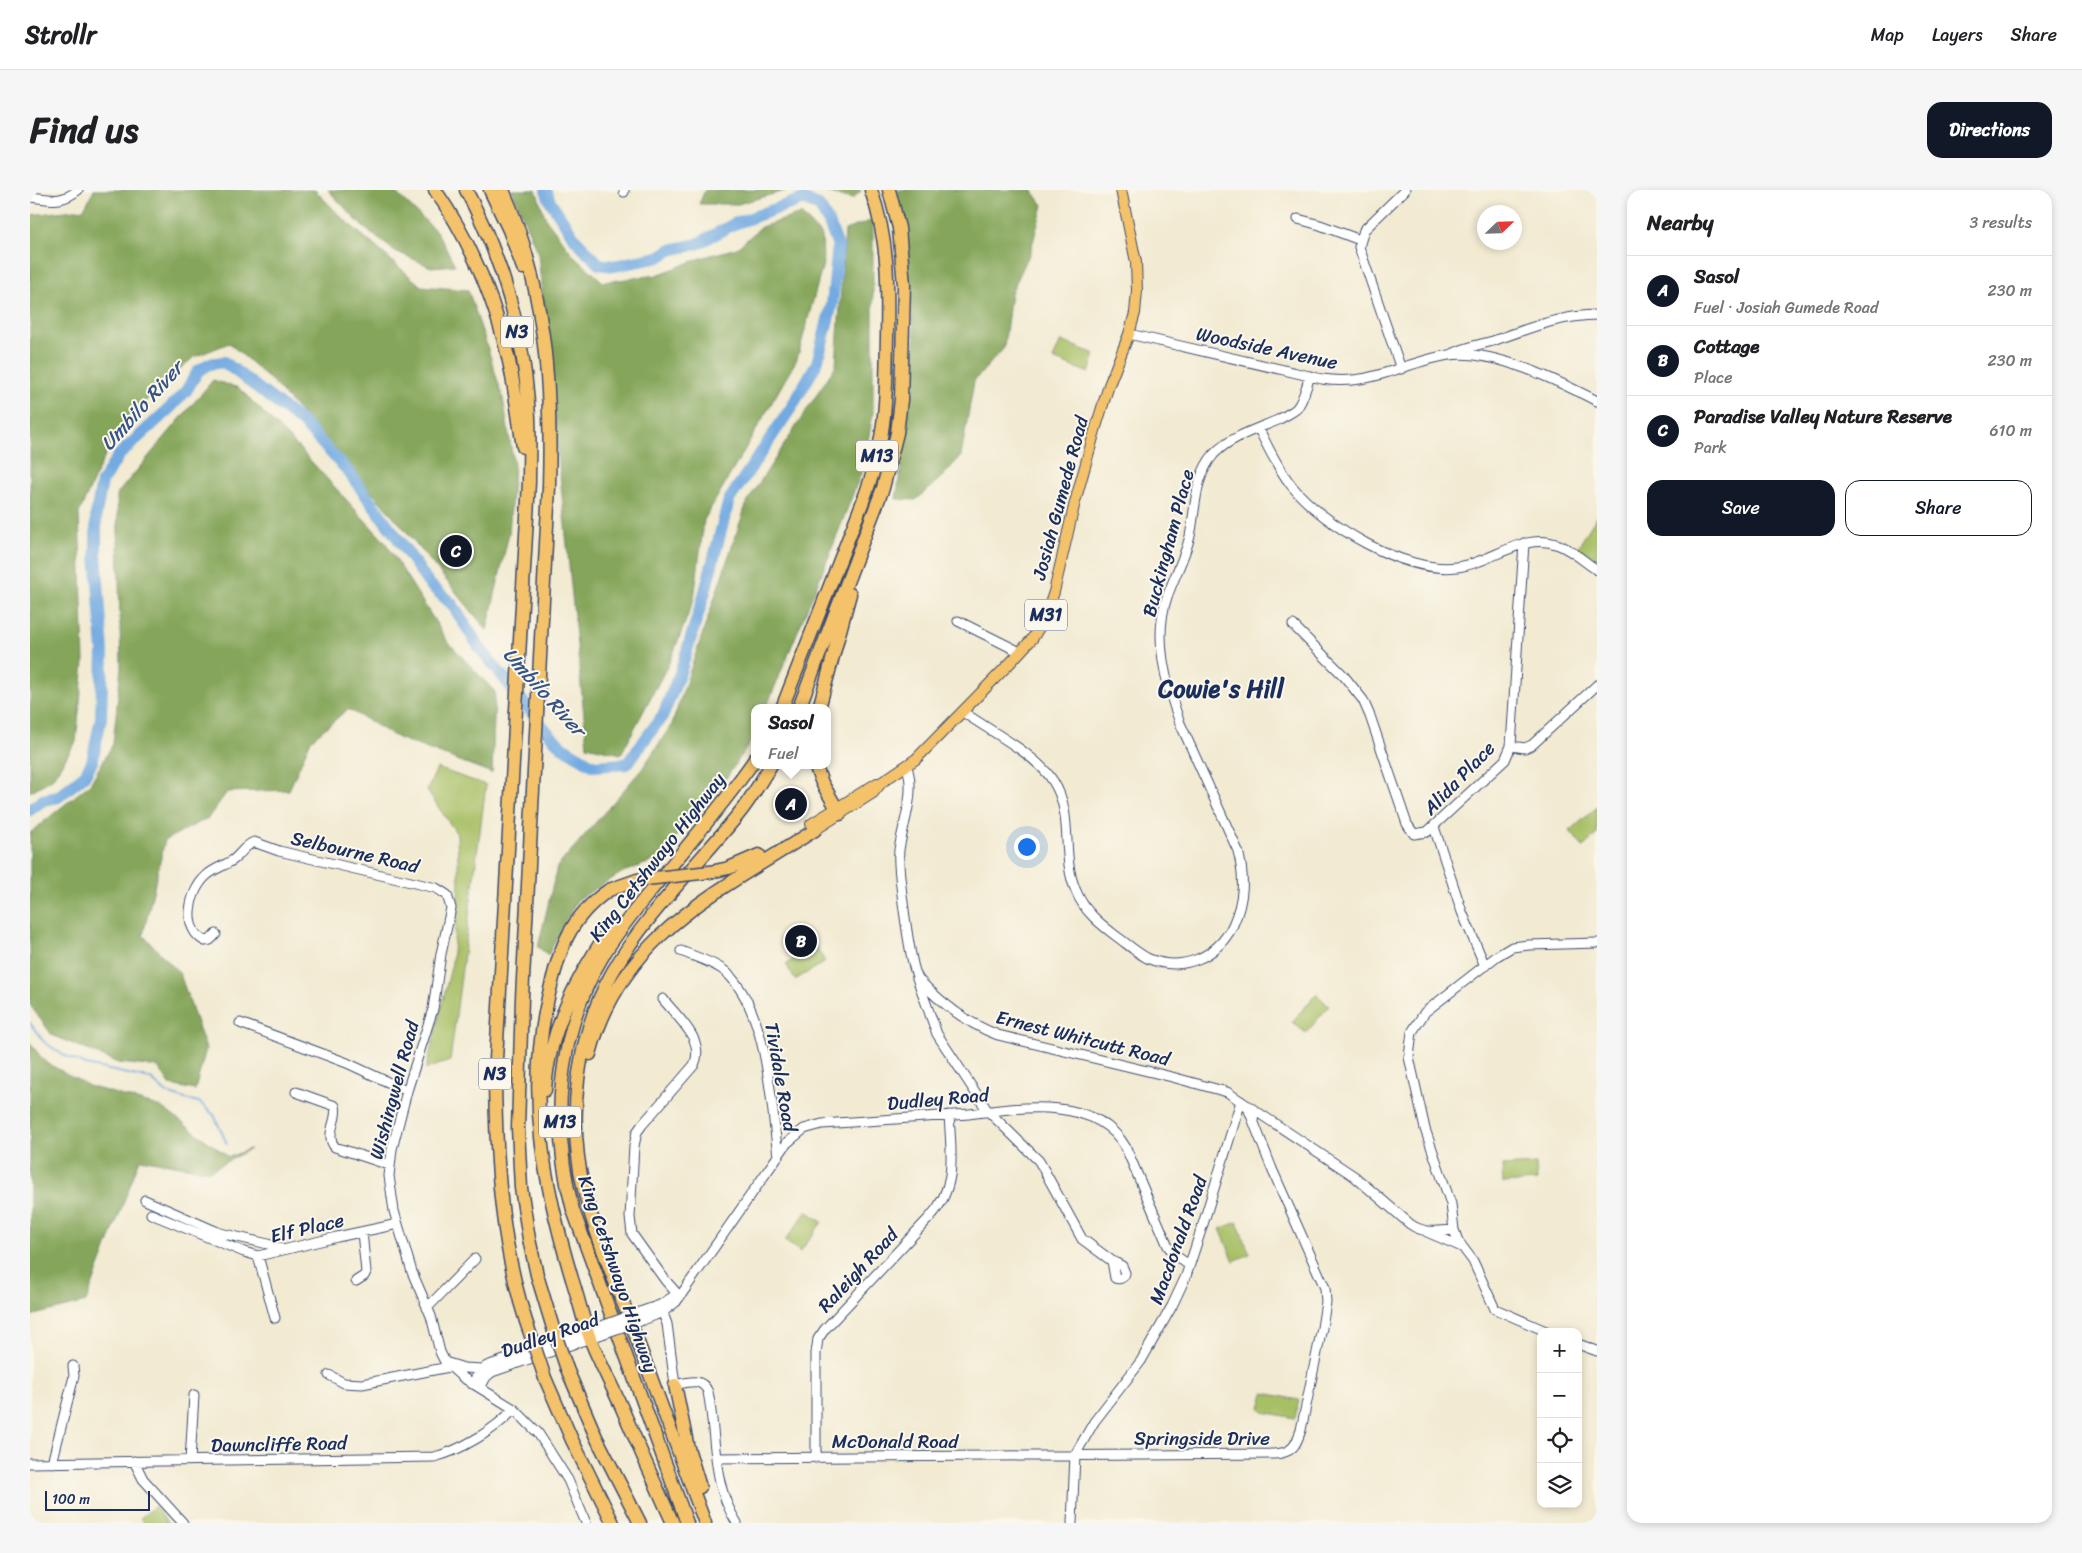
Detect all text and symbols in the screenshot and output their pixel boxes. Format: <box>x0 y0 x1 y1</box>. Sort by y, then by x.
text: Strollr <box>25 14 96 56</box>
text: Map <box>1871 19 1904 51</box>
text: Layers <box>1932 19 1983 51</box>
text: Share <box>2011 19 2057 51</box>
text: Find us <box>30 99 138 161</box>
button: Directions <box>1927 102 2052 158</box>
text: Nearby <box>1647 204 1713 242</box>
north arrow <box>1477 205 1522 250</box>
text: 3 results <box>1969 208 2032 237</box>
text: Sasol <box>1694 260 1739 293</box>
text: A <box>1658 276 1668 305</box>
text: 230 m <box>1987 276 2032 305</box>
text: Fuel · Josiah Gumede Road <box>1694 293 1878 322</box>
road number: N3 <box>501 316 533 348</box>
street label: Woodside Avenue <box>1193 317 1341 379</box>
text: Cottage <box>1694 330 1760 363</box>
text: B <box>1658 346 1668 375</box>
text: 230 m <box>1987 346 2032 375</box>
water label: Umbilo River <box>92 350 195 459</box>
text: Place <box>1694 363 1733 392</box>
text: Paradise Valley Nature Reserve <box>1694 400 1952 433</box>
street label: Josiah Gumede Road <box>1022 412 1098 584</box>
text: C <box>1658 416 1668 445</box>
text: 610 m <box>1989 416 2032 445</box>
text: Park <box>1694 433 1727 462</box>
road number: M13 <box>856 440 898 472</box>
street label: Buckingham Place <box>1132 465 1204 621</box>
button: Save <box>1647 480 1835 536</box>
button: Share <box>1845 480 2032 536</box>
pin: C <box>440 532 472 570</box>
road number: M31 <box>1025 600 1067 630</box>
water label: Umbilo River <box>494 639 597 748</box>
district label: Cowie's Hill <box>1157 668 1285 710</box>
popup <box>751 704 831 769</box>
text: Sasol <box>768 706 814 739</box>
street label: Alida Place <box>1414 733 1503 824</box>
text: Fuel <box>768 739 798 768</box>
street label: King Cetshwayo Highway <box>580 765 734 949</box>
pin: A <box>775 785 807 823</box>
street label: Selbourne Road <box>288 821 423 883</box>
your location <box>1014 834 1040 860</box>
pin: B <box>785 922 817 960</box>
street label: Ernest Whitcutt Road <box>993 1000 1175 1076</box>
street label: Wishingwell Road <box>360 1016 429 1163</box>
street label: Tividale Road <box>755 1020 807 1136</box>
road number: N3 <box>479 1059 511 1090</box>
street label: Dudley Road <box>886 1078 992 1120</box>
road number: M13 <box>539 1106 581 1138</box>
street label: Macdonald Road <box>1139 1169 1217 1309</box>
street label: King Cetshwayo Highway <box>569 1171 667 1378</box>
street label: Elf Place <box>267 1203 347 1253</box>
street label: Raleigh Road <box>810 1218 908 1320</box>
street label: Dudley Road <box>496 1302 605 1367</box>
map controls <box>1537 1328 1582 1508</box>
button: + <box>1537 1328 1582 1373</box>
button: − <box>1537 1373 1582 1418</box>
button: locate <box>1537 1418 1582 1463</box>
street label: Springside Drive <box>1134 1422 1270 1455</box>
street label: McDonald Road <box>832 1425 959 1458</box>
street label: Dawncliffe Road <box>211 1426 349 1462</box>
button: layers <box>1537 1463 1582 1508</box>
text: 100 m <box>52 1487 90 1512</box>
scale bar <box>45 1488 150 1511</box>

